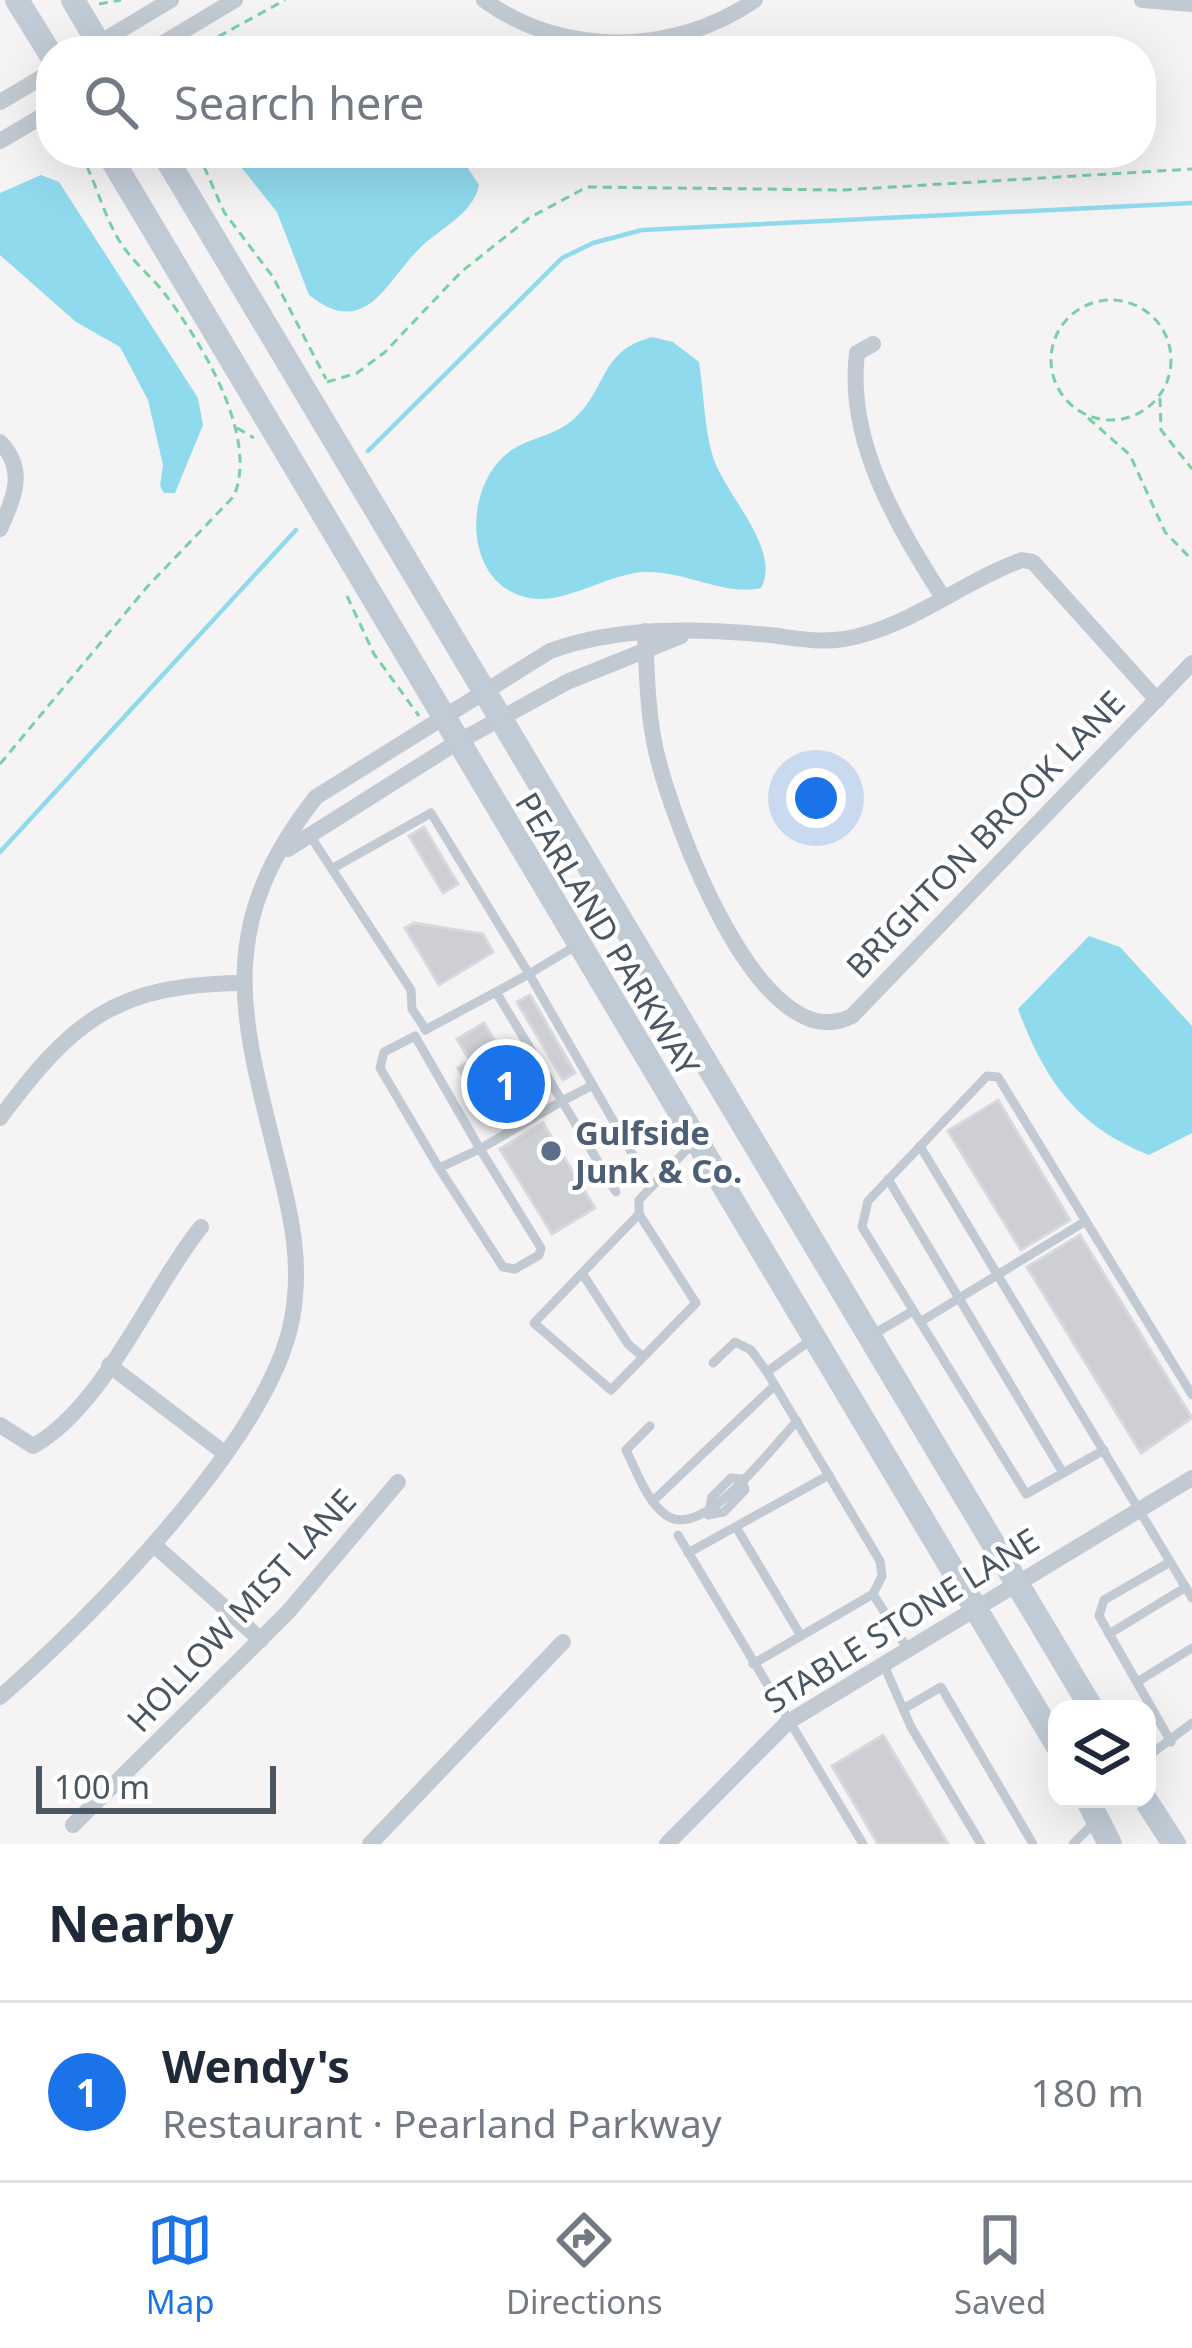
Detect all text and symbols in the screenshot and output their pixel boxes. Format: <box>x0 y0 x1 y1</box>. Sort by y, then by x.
search box <box>36 36 1156 168</box>
icon: search <box>78 69 144 135</box>
text: Search here <box>174 72 424 133</box>
street label: BRIGHTON BROOK LANE <box>836 681 1134 987</box>
your location <box>786 768 846 828</box>
street label: PEARLAND PARKWAY <box>505 784 711 1085</box>
pin: 1 <box>467 1039 545 1129</box>
place label: Gulfside Junk & Co. <box>572 1110 742 1193</box>
marker: Gulfside Junk & Co. <box>538 1138 564 1164</box>
street label: HOLLOW MIST LANE <box>117 1479 365 1741</box>
street label: STABLE STONE LANE <box>755 1517 1047 1723</box>
map controls <box>1048 1700 1156 1808</box>
button: layers <box>1048 1700 1156 1808</box>
scale bar <box>36 1760 276 1813</box>
text: 100 m <box>54 1764 150 1809</box>
text: Nearby <box>48 1887 234 1957</box>
text: Wendy's <box>162 2035 350 2096</box>
text: 1 <box>76 2065 98 2118</box>
text: 180 m <box>1030 2065 1144 2118</box>
text: Restaurant · Pearland Parkway <box>162 2096 722 2149</box>
tab: Map <box>146 2207 214 2324</box>
tab: Directions <box>506 2207 663 2324</box>
tab: Saved <box>954 2207 1046 2324</box>

